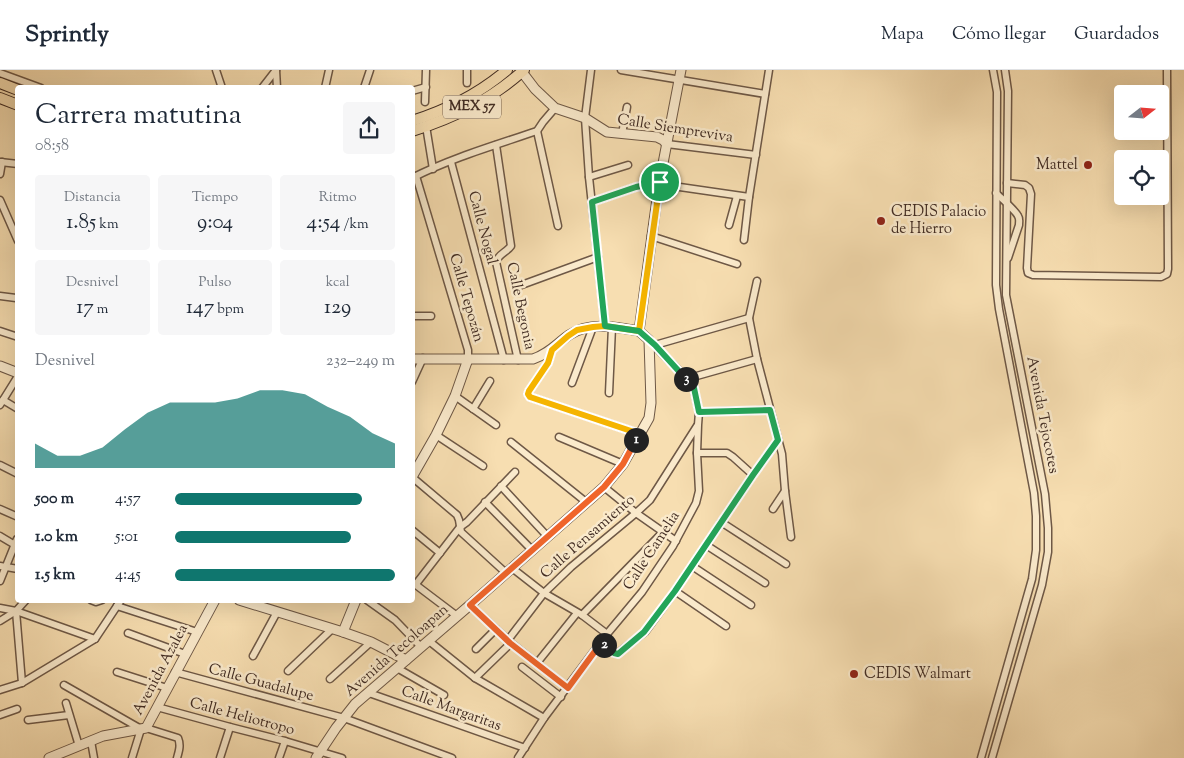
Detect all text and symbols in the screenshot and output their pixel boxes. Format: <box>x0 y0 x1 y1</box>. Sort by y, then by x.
text: Sprintly <box>25 18 109 52</box>
text: Mapa <box>881 22 924 48</box>
text: Cómo llegar <box>952 22 1046 48</box>
text: Guardados <box>1074 22 1159 48</box>
north arrow <box>1114 85 1169 140</box>
map controls <box>1114 85 1169 205</box>
text: Carrera matutina <box>35 96 242 136</box>
road number: MEX 57 <box>443 96 501 118</box>
button: share <box>343 102 395 154</box>
street label: Calle Siempreviva <box>616 109 735 149</box>
text: 08:58 <box>35 135 69 158</box>
button: locate <box>1114 150 1169 205</box>
place label: Mattel <box>1036 155 1078 176</box>
marker: Mattel <box>1082 159 1094 171</box>
pin <box>639 161 681 203</box>
icon: arrive <box>646 168 674 196</box>
text: Distancia <box>64 188 121 208</box>
text: Tiempo <box>192 188 238 208</box>
text: Ritmo <box>319 188 357 208</box>
street label: Calle Nogal <box>462 189 502 267</box>
place label: CEDIS Palacio de Hierro <box>891 202 986 240</box>
text: 1.85 <box>66 208 96 238</box>
text: 9:04 <box>197 208 233 238</box>
text: 4:54 <box>307 208 340 238</box>
text: km <box>96 215 118 235</box>
text: /km <box>340 215 369 235</box>
marker: CEDIS Palacio de Hierro <box>875 215 887 227</box>
street label: Calle Tepozán <box>443 251 489 345</box>
street label: Calle Begonia <box>500 260 540 352</box>
text: Desnivel <box>66 273 119 293</box>
text: Pulso <box>199 273 231 293</box>
text: kcal <box>326 273 350 293</box>
text: 17 <box>76 293 94 323</box>
text: 147 <box>186 293 214 323</box>
text: 129 <box>324 293 351 323</box>
text: m <box>94 300 108 320</box>
text: bpm <box>214 300 244 320</box>
text: Desnivel <box>35 350 95 373</box>
text: 232–249 m <box>326 350 395 373</box>
street label: Avenida Tejocotes <box>1020 355 1064 475</box>
pin: 3 <box>674 366 698 392</box>
text: 3 <box>684 369 689 389</box>
pin: 1 <box>624 428 648 452</box>
text: 1 <box>634 430 639 450</box>
text: 500 m <box>35 488 74 511</box>
text: 4:57 <box>115 488 141 511</box>
street label: Calle Pensamiento <box>536 490 640 584</box>
street label: Calle Camelia <box>619 507 686 595</box>
text: 1.0 km <box>35 526 78 549</box>
text: 5:01 <box>115 526 138 549</box>
text: 1.5 km <box>35 564 75 587</box>
text: 4:45 <box>115 564 141 587</box>
street label: Avenida Tecoloapan <box>340 600 454 702</box>
street label: Avenida Azalea <box>128 621 194 719</box>
pin: 2 <box>592 632 616 658</box>
text: 2 <box>601 635 608 655</box>
street label: Calle Guadalupe <box>206 659 316 707</box>
place label: CEDIS Walmart <box>864 664 971 685</box>
marker: CEDIS Walmart <box>848 668 860 680</box>
street label: Calle Margaritas <box>398 681 504 737</box>
street label: Calle Heliotropo <box>187 693 297 741</box>

